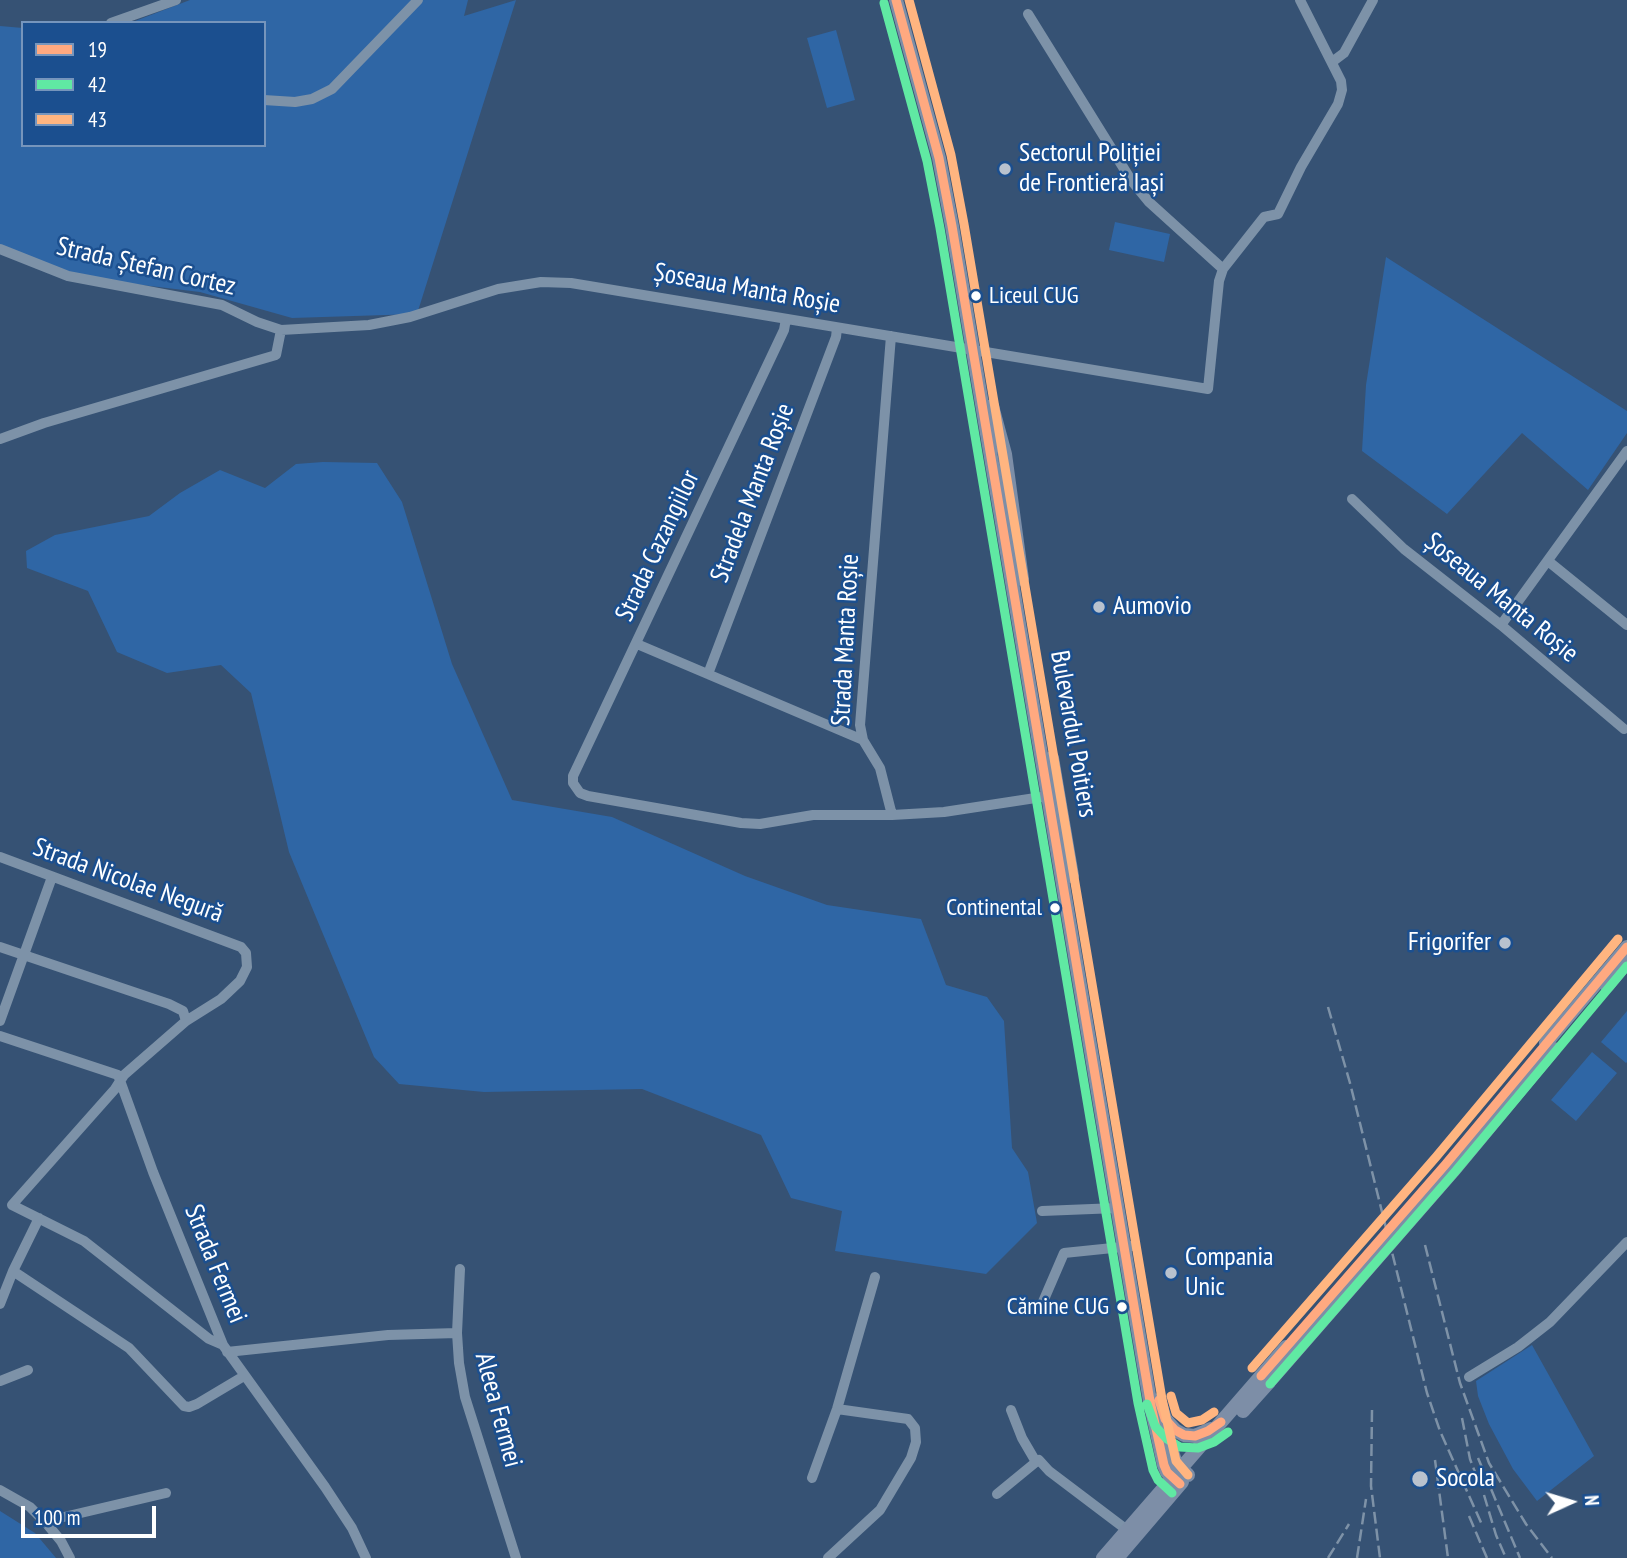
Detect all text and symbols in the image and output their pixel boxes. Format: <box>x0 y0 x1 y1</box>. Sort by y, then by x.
legend <box>21 21 266 147</box>
text: 19 <box>88 36 107 63</box>
text: 42 <box>88 71 107 98</box>
text: 43 <box>88 106 107 133</box>
place label: Sectorul Poliției de Frontieră Iași <box>1019 138 1164 200</box>
marker: Sectorul Poliției de Frontieră Iași <box>997 161 1013 177</box>
street label: Strada Ștefan Cortez <box>53 231 239 303</box>
street label: Șoseaua Manta Roșie <box>651 257 843 321</box>
place label: Liceul CUG <box>989 282 1079 310</box>
marker: Liceul CUG <box>969 289 983 303</box>
street label: Stradela Manta Roșie <box>705 399 801 587</box>
street label: Strada Cazangiilor <box>609 466 707 626</box>
street label: Șoseaua Manta Roșie <box>1418 526 1584 670</box>
street label: Strada Manta Roșie <box>826 553 866 727</box>
place label: Aumovio <box>1113 591 1191 623</box>
marker: Aumovio <box>1091 599 1107 615</box>
street label: Bulevardul Poitiers <box>1043 648 1103 820</box>
street label: Strada Nicolae Negură <box>29 832 227 930</box>
place label: Continental <box>946 894 1042 922</box>
marker: Continental <box>1048 901 1062 915</box>
place label: Frigorifer <box>1408 927 1491 959</box>
marker: Frigorifer <box>1497 935 1513 951</box>
street label: Strada Fermei <box>177 1200 253 1328</box>
place label: Compania Unic <box>1185 1242 1274 1304</box>
marker: Compania Unic <box>1163 1265 1179 1281</box>
place label: Cămine CUG <box>1007 1293 1109 1321</box>
marker: Cămine CUG <box>1115 1300 1129 1314</box>
street label: Aleea Fermei <box>468 1349 528 1471</box>
place label: Socola <box>1436 1463 1495 1495</box>
north arrow <box>1536 1467 1606 1537</box>
marker: Socola <box>1410 1469 1430 1489</box>
scale bar <box>24 1492 159 1536</box>
text: N <box>1580 1495 1604 1506</box>
text: 100 m <box>34 1504 80 1531</box>

